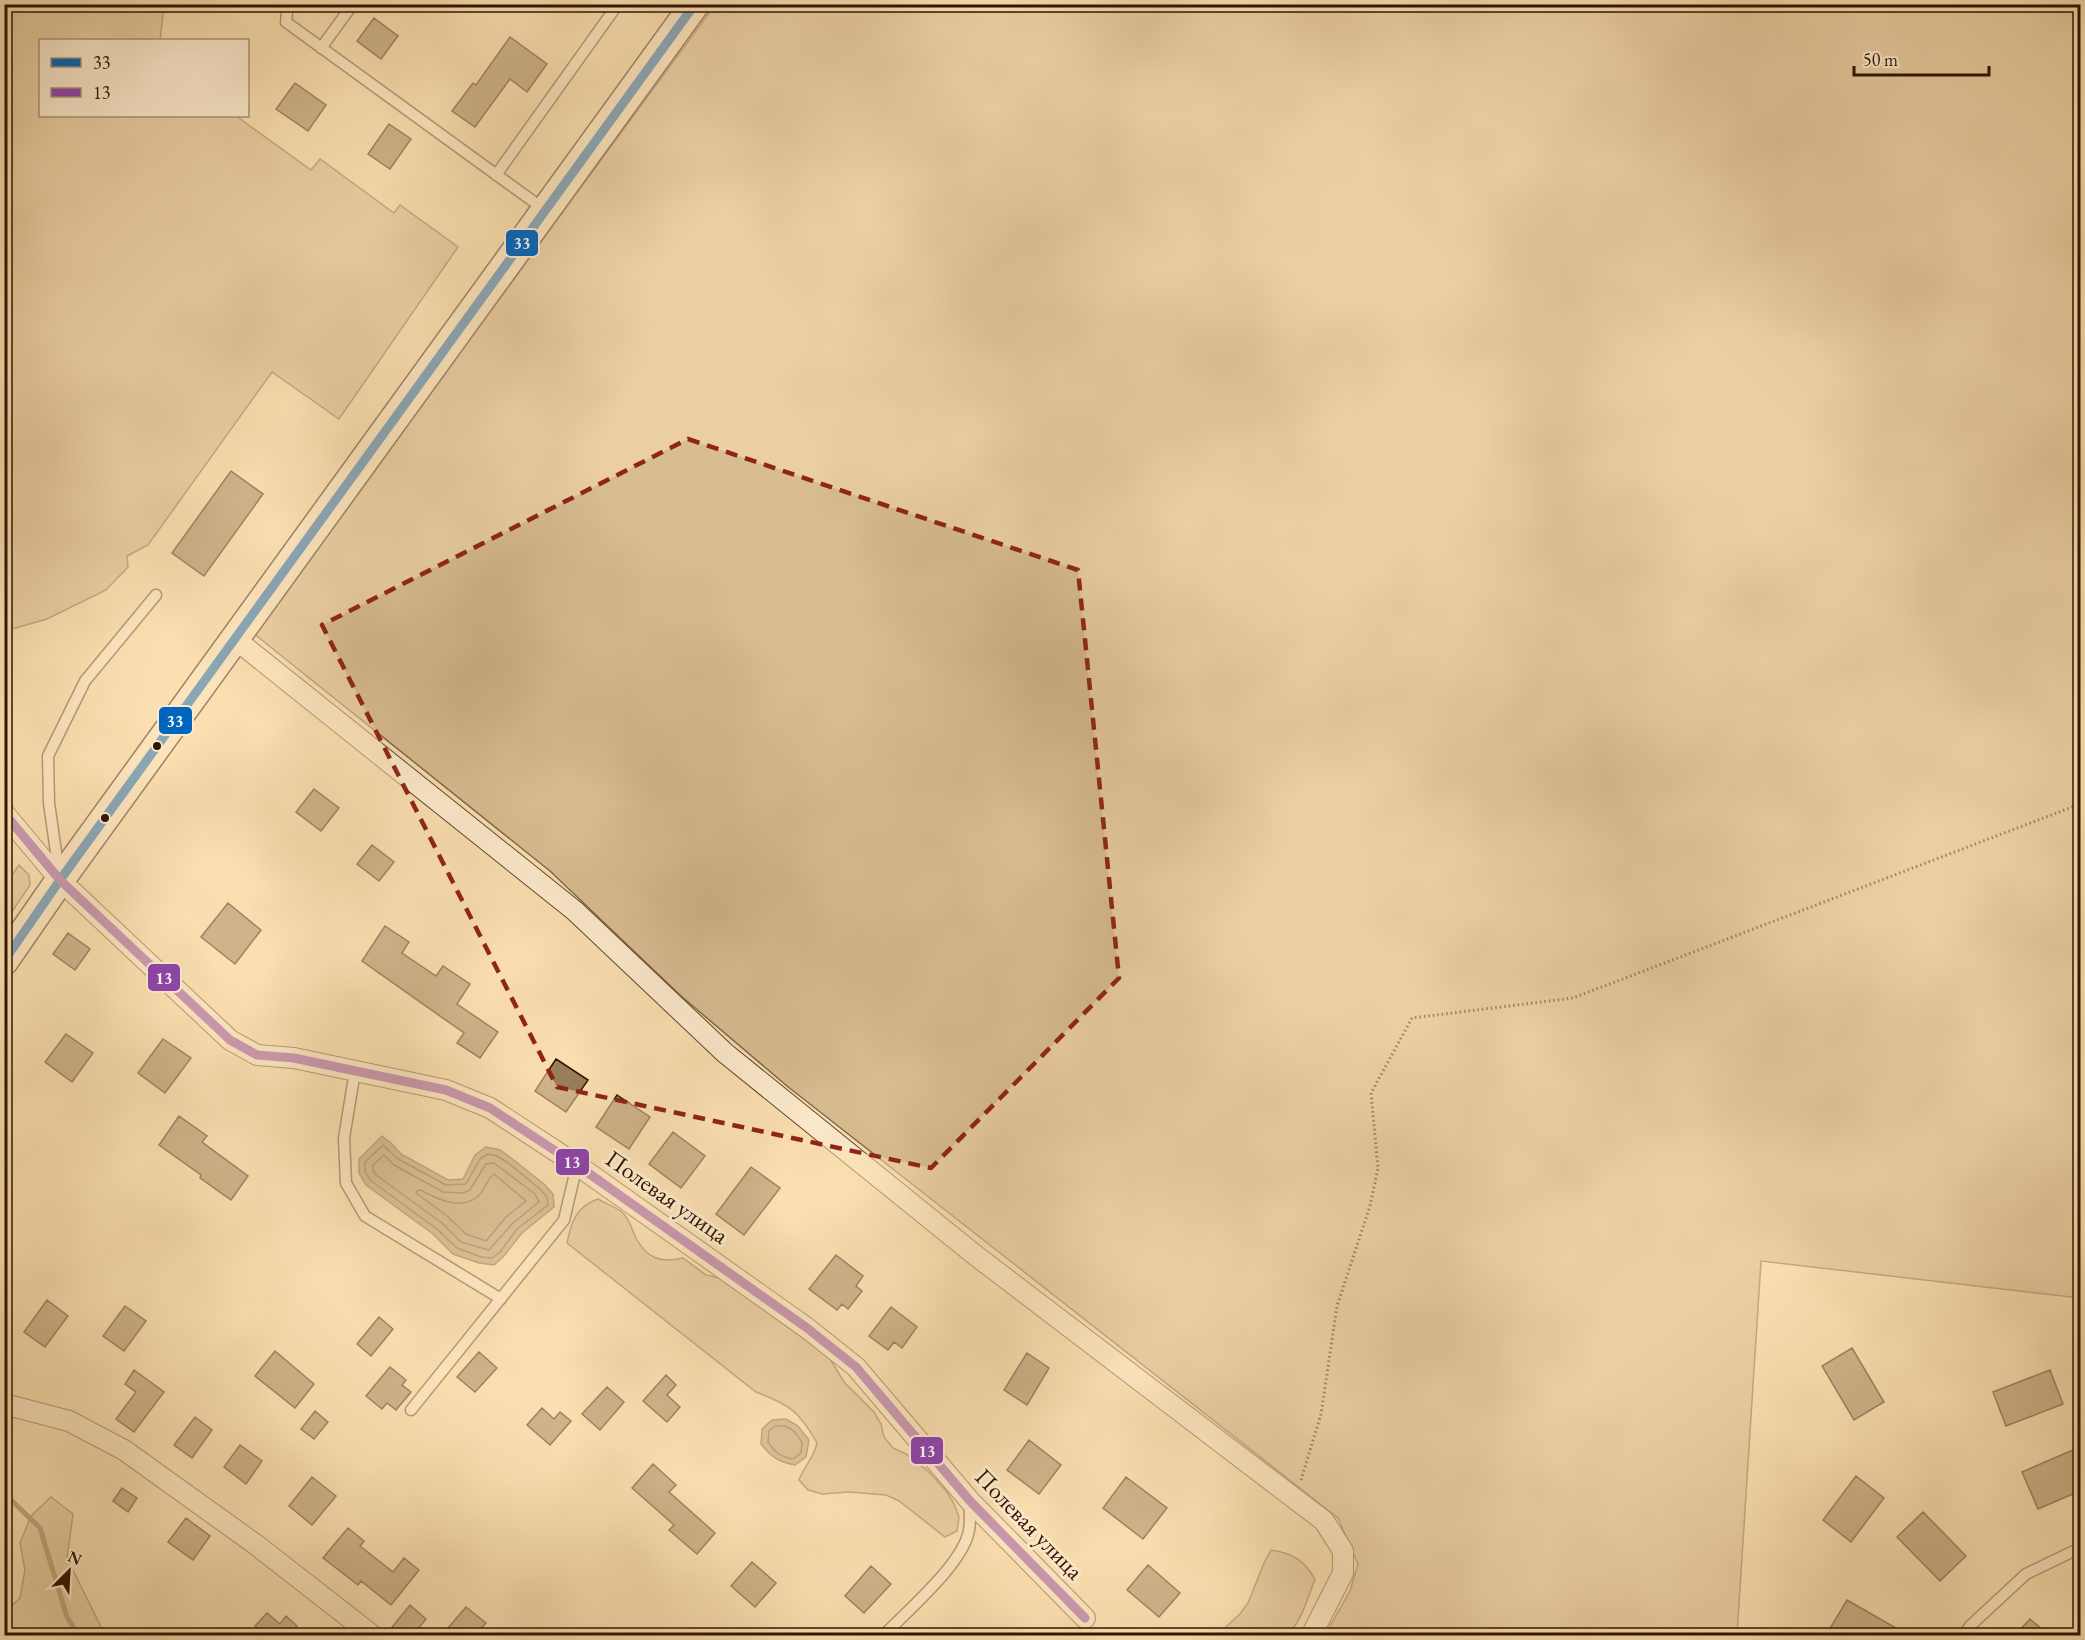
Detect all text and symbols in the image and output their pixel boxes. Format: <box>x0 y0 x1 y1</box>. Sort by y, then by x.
legend <box>39 39 249 117</box>
scale bar <box>1854 39 1989 77</box>
text: 50 m <box>1863 48 1898 71</box>
text: 33 <box>93 51 110 74</box>
text: 13 <box>93 81 110 104</box>
line badge: 33 <box>505 229 539 257</box>
text: 33 <box>514 233 530 254</box>
line badge: 33 <box>158 706 193 735</box>
text: 33 <box>167 711 183 732</box>
unlabelled marker <box>151 740 163 752</box>
unlabelled marker <box>99 812 111 824</box>
line badge: 13 <box>147 963 181 992</box>
text: 13 <box>156 968 172 989</box>
street label: Полевая улица <box>600 1143 735 1251</box>
line badge: 13 <box>555 1148 590 1176</box>
text: 13 <box>564 1152 580 1173</box>
line badge: 13 <box>910 1436 944 1465</box>
text: 13 <box>919 1441 935 1462</box>
street label: Полевая улица <box>968 1461 1091 1586</box>
north arrow <box>39 1541 99 1601</box>
text: N <box>65 1546 85 1570</box>

